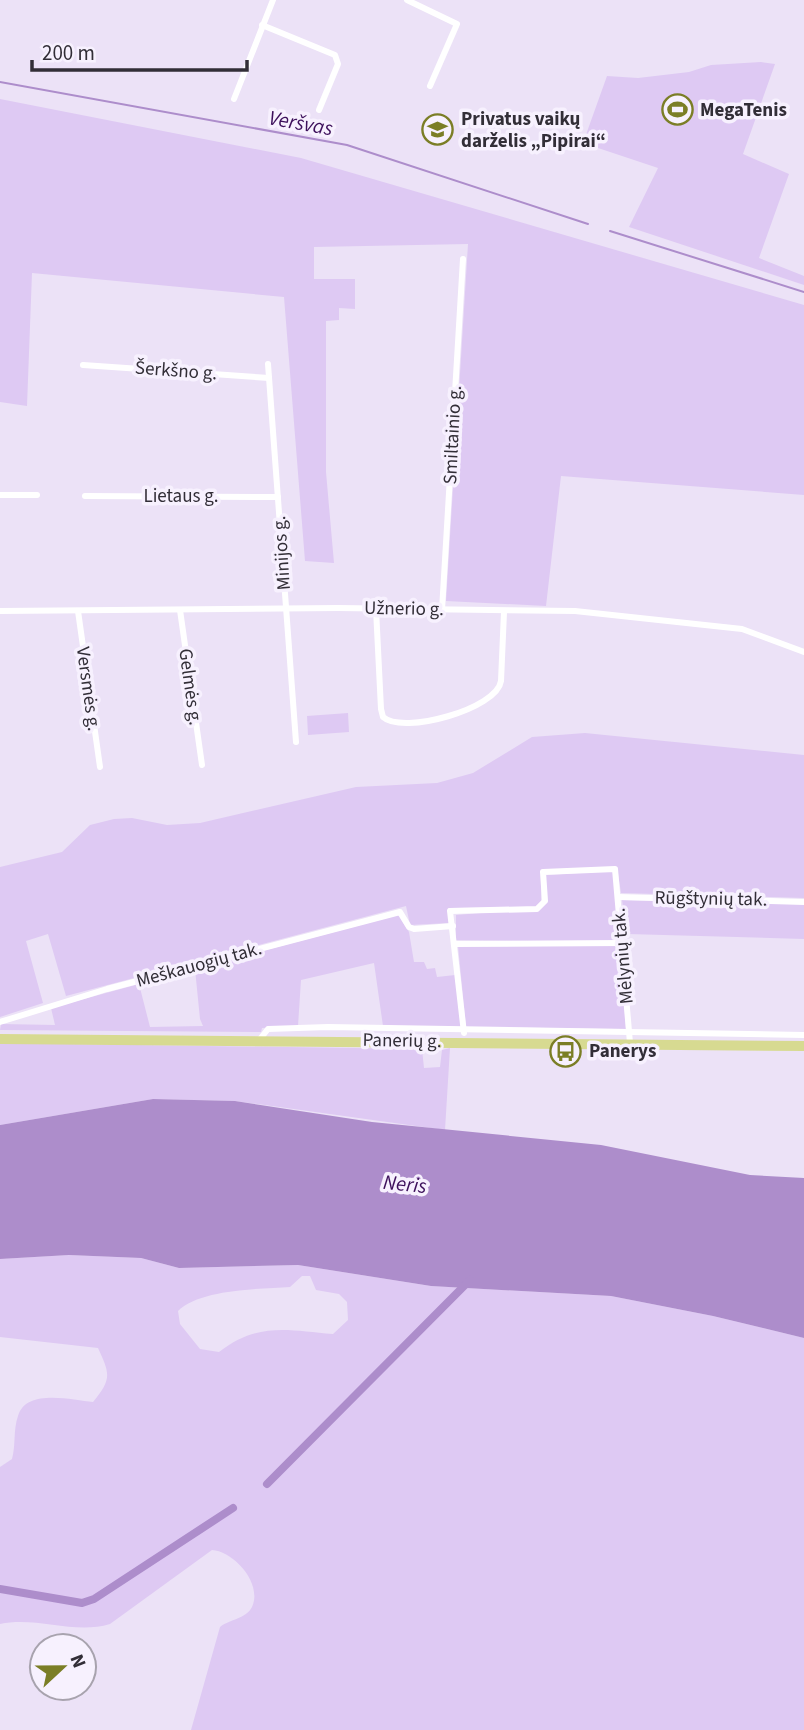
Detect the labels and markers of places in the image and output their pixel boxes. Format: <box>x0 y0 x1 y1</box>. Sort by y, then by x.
sports icon: MegaTenis <box>660 93 694 127</box>
place label: MegaTenis <box>700 97 787 124</box>
place label: Privatus vaikų darželis „Pipirai“ <box>461 106 606 155</box>
school or university icon: Privatus vaikų darželis „Pipirai“ <box>421 113 455 147</box>
bus stop icon: Panerys <box>549 1034 583 1068</box>
place label: Panerys <box>589 1038 656 1065</box>

